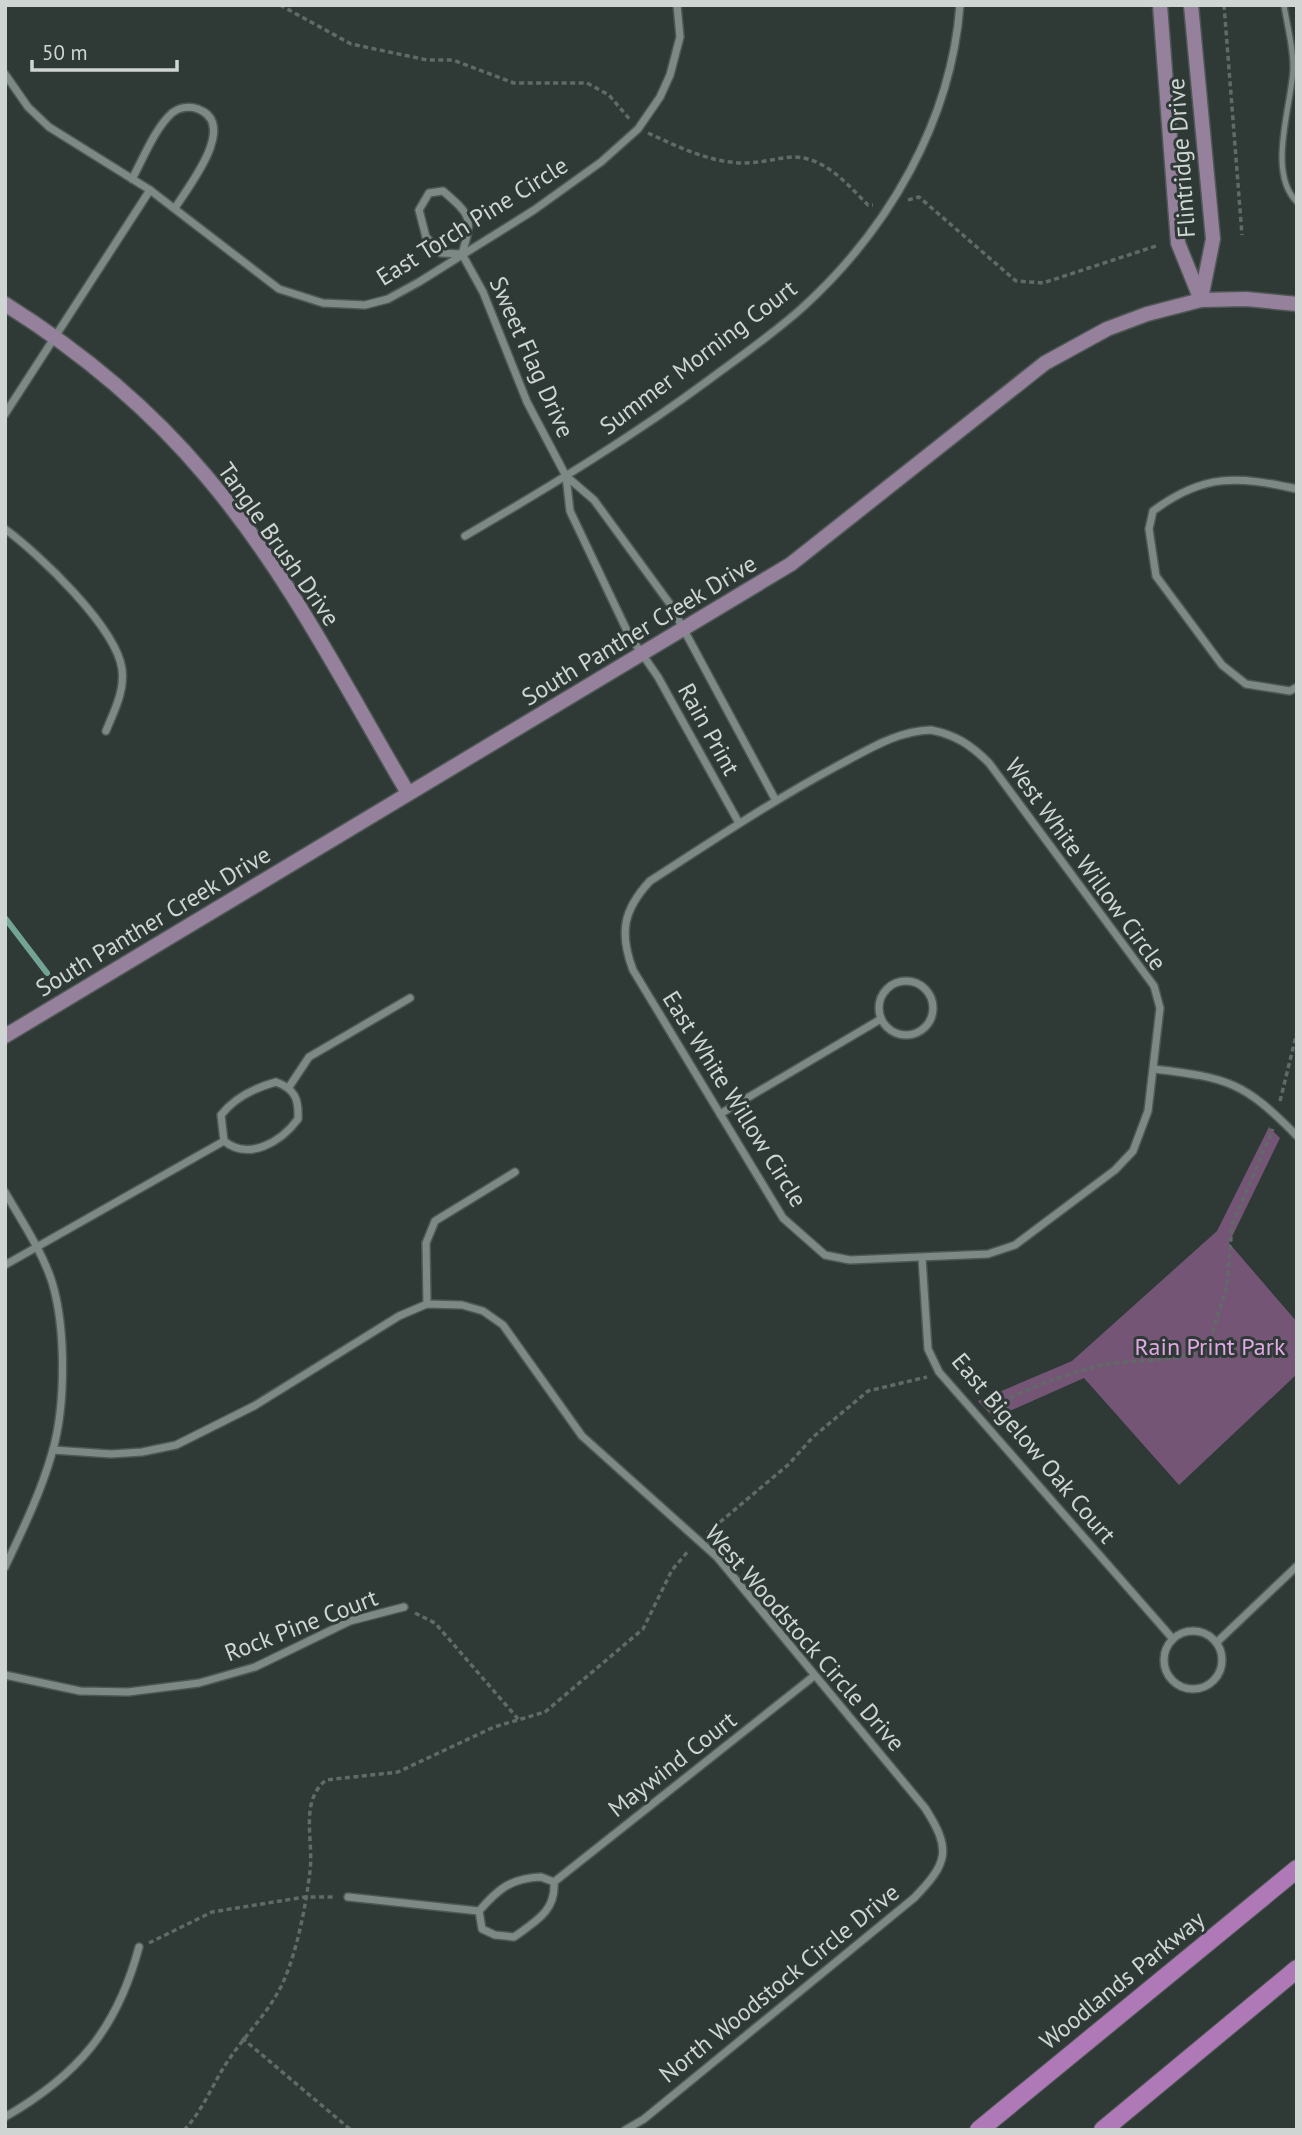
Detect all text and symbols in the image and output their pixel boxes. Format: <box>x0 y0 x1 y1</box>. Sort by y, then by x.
scale bar <box>32 28 177 72</box>
text: 50 m <box>42 39 88 66</box>
street label: Flintridge Drive <box>1160 77 1202 239</box>
street label: East Torch Pine Circle <box>370 150 574 292</box>
street label: Sweet Flag Drive <box>483 272 581 442</box>
street label: Summer Morning Court <box>593 273 803 441</box>
street label: Tangle Brush Drive <box>211 456 347 632</box>
street label: South Panther Creek Drive <box>516 548 762 712</box>
street label: Rain Print <box>671 678 747 780</box>
street label: West White Willow Circle <box>998 752 1174 976</box>
street label: South Panther Creek Drive <box>30 839 276 1003</box>
street label: East White Willow Circle <box>656 985 814 1213</box>
park label: Rain Print Park <box>1135 1331 1286 1362</box>
street label: East Bigelow Oak Court <box>945 1346 1123 1550</box>
street label: West Woodstock Circle Drive <box>698 1518 912 1758</box>
street label: Rock Pine Court <box>220 1582 382 1668</box>
street label: Maywind Court <box>602 1704 742 1824</box>
street label: North Woodstock Circle Drive <box>653 1877 905 2089</box>
street label: Woodlands Parkway <box>1033 1904 1211 2056</box>

